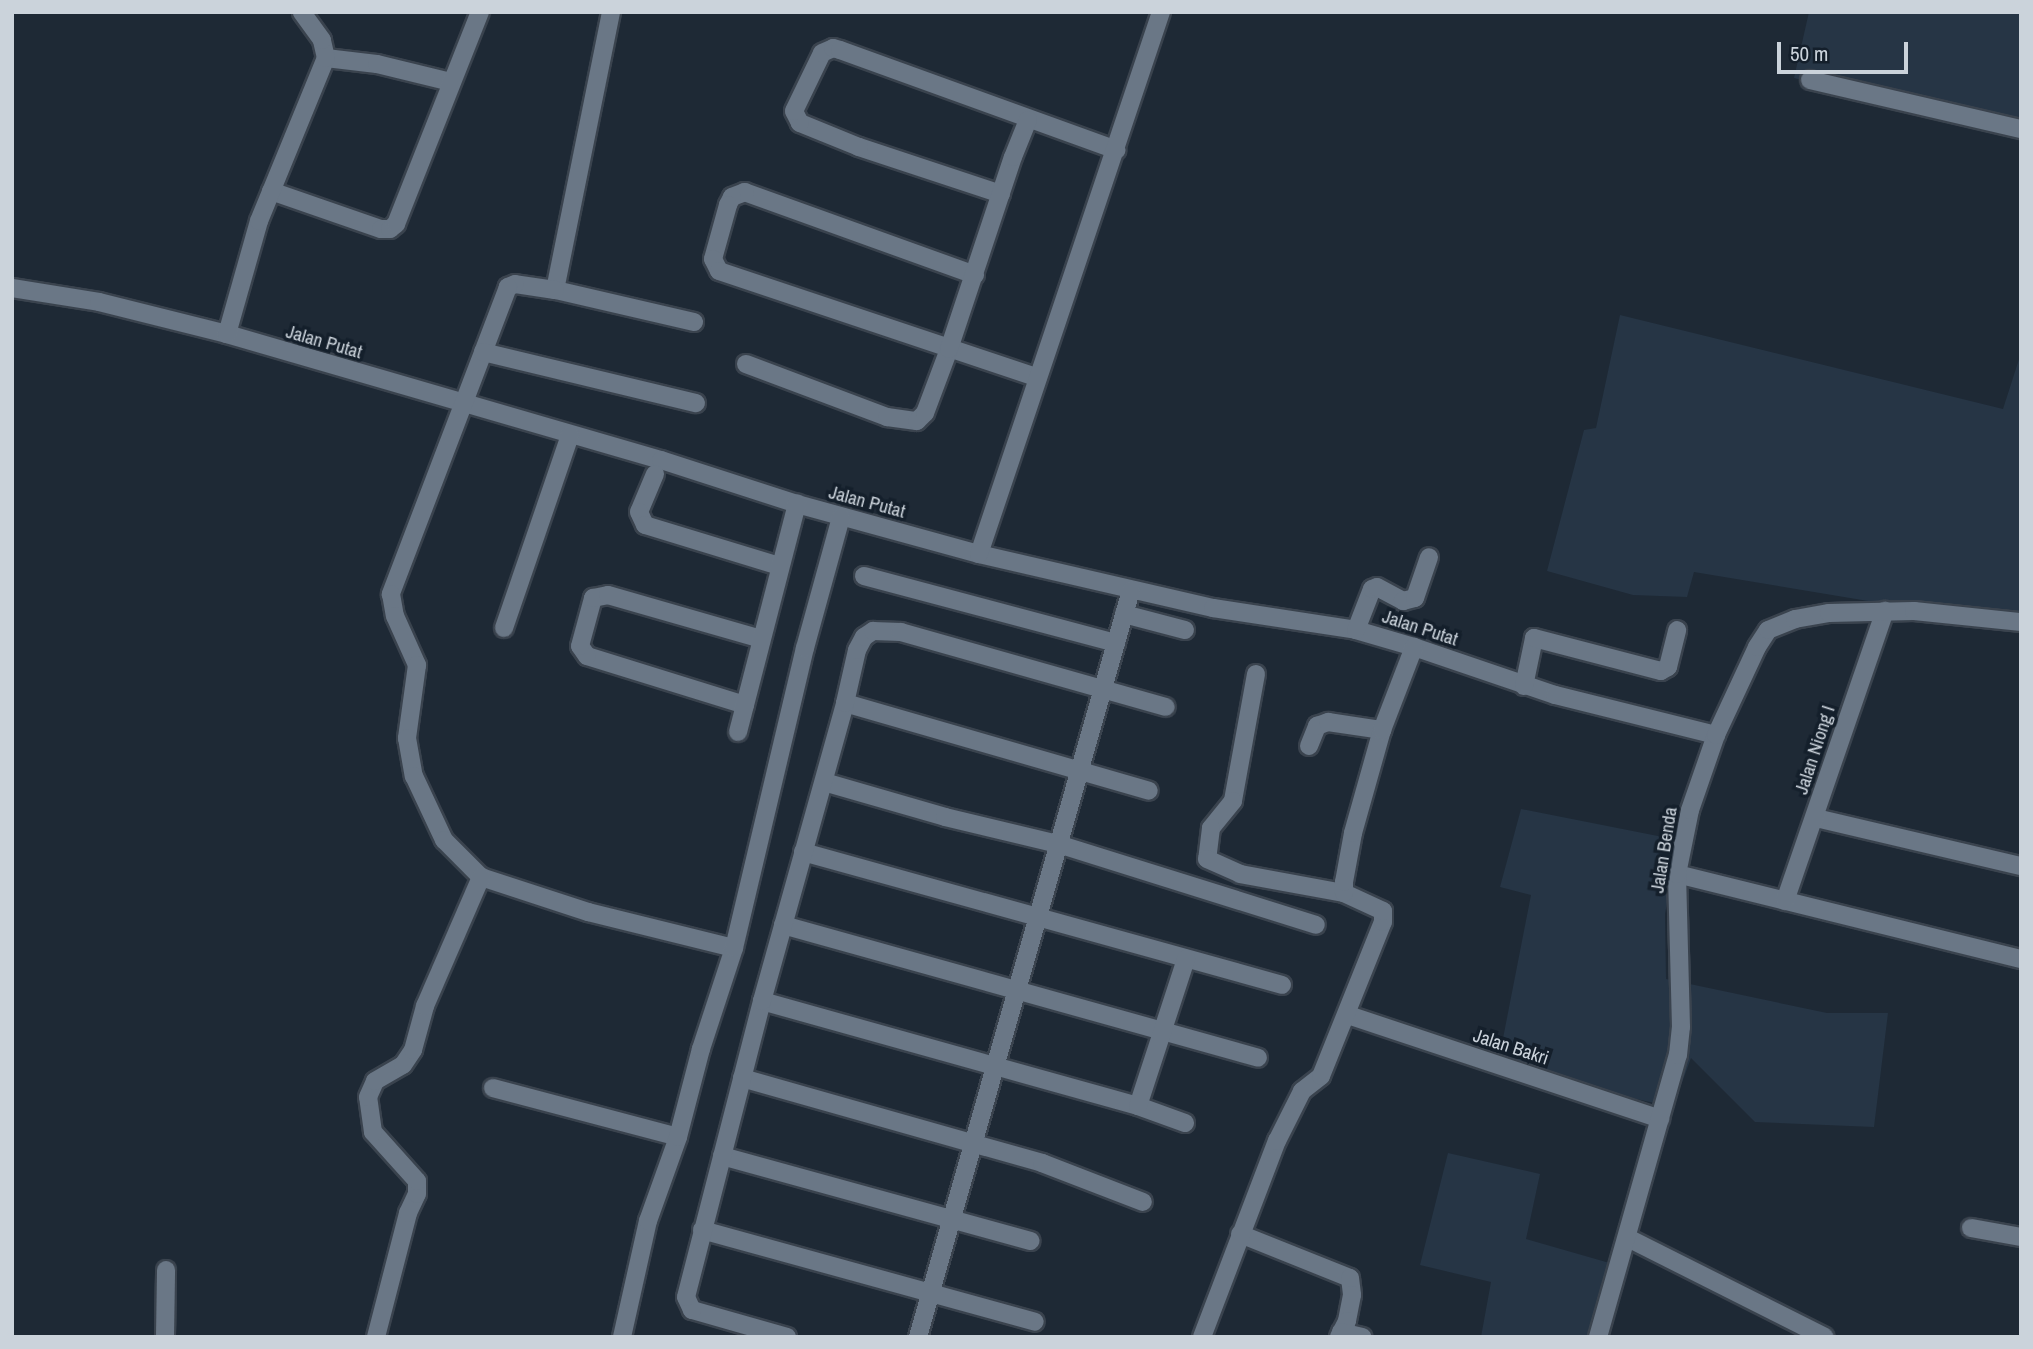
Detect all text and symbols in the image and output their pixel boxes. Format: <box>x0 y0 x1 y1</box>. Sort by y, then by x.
scale bar <box>1781 28 1912 72</box>
text: 50 m <box>1790 39 1828 68</box>
street label: Jalan Putat <box>283 320 365 364</box>
street label: Jalan Putat <box>826 481 908 523</box>
street label: Jalan Putat <box>1379 605 1461 651</box>
street label: Jalan Niong I <box>1790 703 1840 797</box>
street label: Jalan Benda <box>1646 805 1682 895</box>
street label: Jalan Bakri <box>1470 1024 1552 1070</box>

